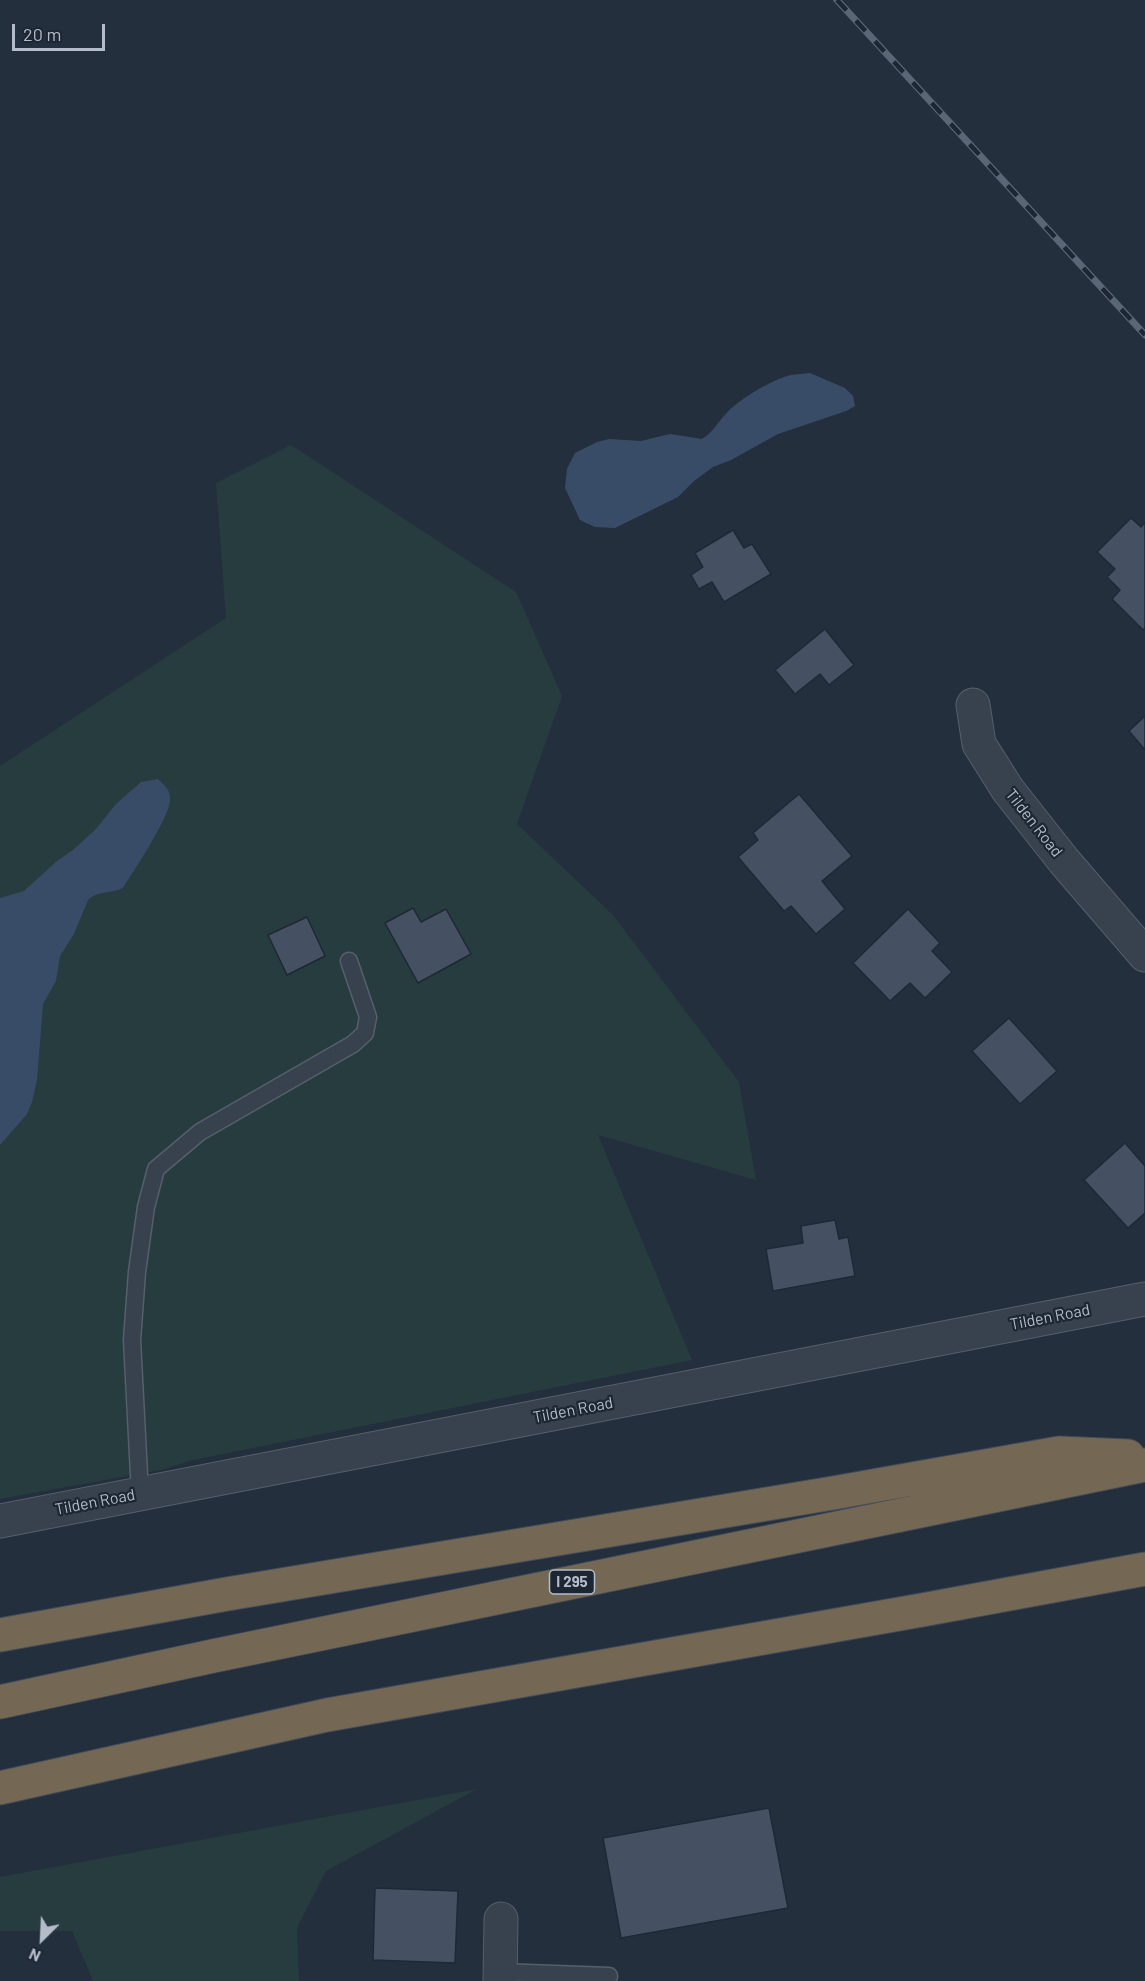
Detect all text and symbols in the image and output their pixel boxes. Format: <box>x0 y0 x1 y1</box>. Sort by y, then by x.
scale bar <box>15 12 108 50</box>
text: 20 m <box>23 23 61 45</box>
street label: Tilden Road <box>1001 785 1067 861</box>
street label: Tilden Road <box>1008 1300 1092 1334</box>
street label: Tilden Road <box>531 1393 615 1427</box>
street label: Tilden Road <box>53 1485 137 1519</box>
road number: I 295 <box>550 1570 594 1594</box>
north arrow <box>12 1909 72 1969</box>
text: N <box>26 1945 43 1967</box>

